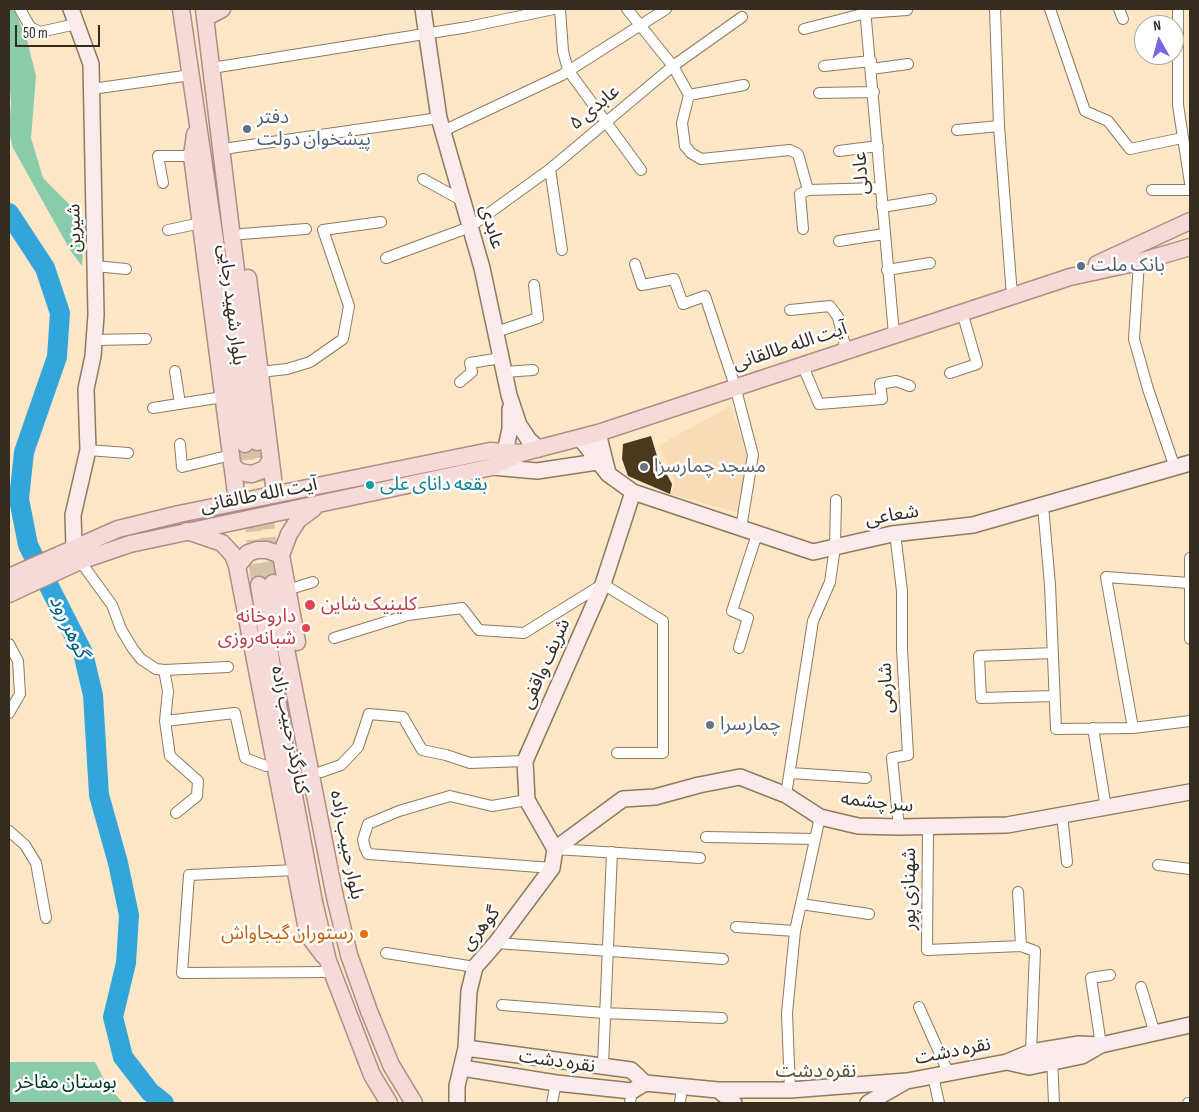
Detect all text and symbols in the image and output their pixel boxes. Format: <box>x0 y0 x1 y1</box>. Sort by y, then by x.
scale bar <box>18 15 102 47</box>
north arrow <box>1134 15 1184 65</box>
text: N <box>1152 17 1162 35</box>
text: 50 m <box>23 24 48 43</box>
street label: عابدی ۵ <box>565 80 625 136</box>
place label: دفتر پیشخوان دولت <box>257 107 371 151</box>
marker: دفتر پیشخوان دولت <box>241 123 253 135</box>
street label: عادلی <box>849 151 875 195</box>
street label: عابدی <box>474 202 508 252</box>
street label: شیرین <box>63 204 87 252</box>
street label: بلوار شهید رجایی <box>212 243 250 367</box>
place label: بانک ملت <box>1091 255 1165 277</box>
marker: بانک ملت <box>1075 260 1087 272</box>
street label: آیت الله طالقانی <box>730 318 850 376</box>
place label: مسجد چمارسرا <box>654 456 766 478</box>
marker: مسجد چمارسرا <box>638 461 650 473</box>
street label: آیت الله طالقانی <box>199 473 319 519</box>
place label: بقعه دانای علی <box>380 474 488 496</box>
marker: بقعه دانای علی <box>364 479 376 491</box>
street label: شعاعی <box>864 501 920 531</box>
water label: گوهر رود <box>43 592 93 662</box>
place label: کلینیک شاین <box>321 594 417 616</box>
marker: کلینیک شاین <box>303 598 317 612</box>
place label: داروخانه شبانه‌روزی <box>218 606 296 650</box>
street label: شریف واقفی <box>516 615 576 713</box>
marker: داروخانه شبانه‌روزی <box>300 622 312 634</box>
street label: شارمی <box>874 662 900 714</box>
street label: کنارگذر حبیب زاده <box>265 664 313 796</box>
place label: چمارسرا <box>720 714 781 736</box>
marker: چمارسرا <box>704 719 716 731</box>
street label: سر چشمه <box>840 788 914 818</box>
street label: بلوار حبیب زاده <box>324 789 368 901</box>
street label: شهنازی پور <box>899 848 921 930</box>
street label: گوهری <box>457 903 505 955</box>
place label: رستوران گیجاواش <box>221 923 354 945</box>
marker: رستوران گیجاواش <box>358 928 370 940</box>
street label: نقره دشت <box>913 1033 993 1071</box>
street label: نقره دشت <box>517 1045 597 1079</box>
district label: نقره دشت <box>776 1060 856 1084</box>
park label: بوستان مفاخر <box>15 1072 117 1094</box>

